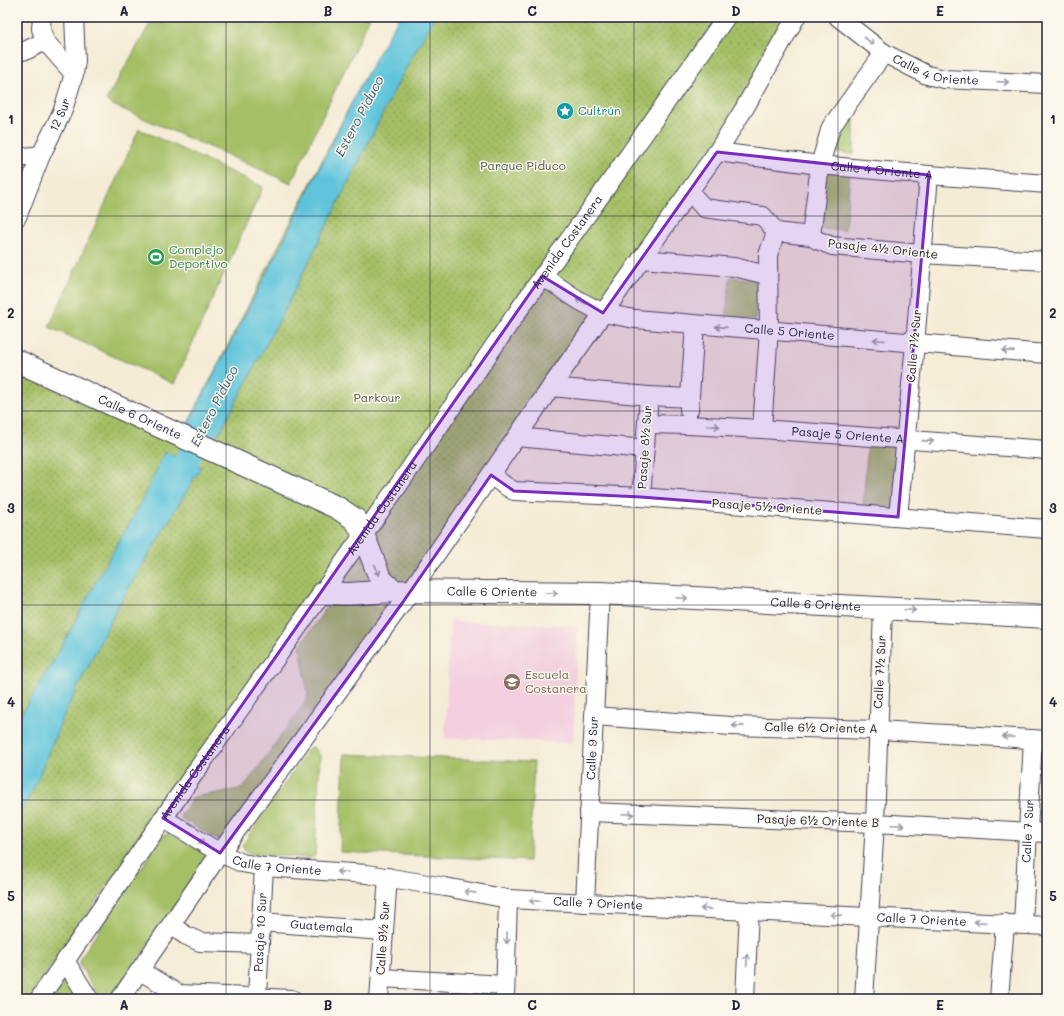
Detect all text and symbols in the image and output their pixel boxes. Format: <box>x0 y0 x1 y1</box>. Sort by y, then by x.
text: A <box>119 2 129 19</box>
text: B <box>324 2 333 19</box>
text: C <box>527 2 537 19</box>
text: D <box>731 2 741 19</box>
text: E <box>936 2 944 19</box>
one-way arrow <box>863 37 874 45</box>
street label: Calle 4 Oriente <box>890 50 979 88</box>
water label: Estero Piduco <box>330 72 387 159</box>
one-way arrow <box>996 78 1009 86</box>
street label: 12 Sur <box>45 96 73 134</box>
place icon: Cultrún <box>555 101 575 121</box>
place label: Cultrún <box>578 102 621 118</box>
text: 1 <box>8 110 14 127</box>
text: 1 <box>1050 110 1056 127</box>
park label: Parque Piduco <box>480 157 566 173</box>
street label: Calle 4 Oriente A <box>830 157 934 182</box>
street label: Avenida Costanera <box>527 191 606 292</box>
street label: Pasaje 4½ Oriente <box>827 234 939 262</box>
place label: Complejo Deportivo <box>169 241 228 271</box>
sports icon: Complejo Deportivo <box>146 247 166 267</box>
one-way arrow <box>575 297 587 304</box>
text: 2 <box>7 304 15 321</box>
text: 2 <box>1049 304 1057 321</box>
street label: Calle 7½ Sur <box>902 308 924 383</box>
street label: Calle 5 Oriente <box>744 319 835 343</box>
one-way arrow <box>715 323 728 330</box>
one-way arrow <box>873 337 886 344</box>
one-way arrow <box>1002 347 1015 354</box>
water label: Estero Piduco <box>186 362 241 449</box>
park label: Parkour <box>354 389 400 405</box>
street label: Calle 6 Oriente <box>96 390 185 442</box>
street label: Pasaje 8½ Sur <box>633 404 655 490</box>
street label: Pasaje 5 Oriente A <box>791 422 904 446</box>
one-way arrow <box>707 423 720 430</box>
one-way arrow <box>921 437 934 444</box>
street label: Avenida Costanera <box>342 457 420 558</box>
street label: Pasaje 5½ Oriente <box>711 494 823 518</box>
text: 3 <box>7 499 15 516</box>
text: 3 <box>1049 499 1057 516</box>
one-way arrow <box>374 564 381 576</box>
street label: Calle 6 Oriente <box>447 583 537 599</box>
one-way arrow <box>545 589 558 597</box>
street label: Calle 6 Oriente <box>770 593 861 614</box>
one-way arrow <box>675 594 688 602</box>
one-way arrow <box>903 606 916 614</box>
street label: Calle 7½ Sur <box>869 635 889 709</box>
place label: Escuela Costanera <box>525 666 587 696</box>
school or university icon: Escuela Costanera <box>502 672 522 692</box>
text: 4 <box>7 693 15 710</box>
text: 4 <box>1049 693 1057 710</box>
street label: Calle 9 Sur <box>582 716 601 780</box>
street label: Calle 6½ Oriente A <box>764 718 878 736</box>
street label: Avenida Costanera <box>156 722 233 823</box>
one-way arrow <box>732 723 745 730</box>
one-way arrow <box>1002 734 1015 741</box>
street label: Calle 7 Sur <box>1017 799 1037 863</box>
one-way arrow <box>621 810 634 817</box>
street label: Pasaje 6½ Oriente B <box>757 810 879 830</box>
one-way arrow <box>891 821 904 828</box>
one-way arrow <box>197 839 209 847</box>
street label: Calle 7 Oriente <box>230 851 322 878</box>
one-way arrow <box>336 869 349 876</box>
text: 5 <box>7 887 15 904</box>
one-way arrow <box>464 887 477 895</box>
text: 5 <box>1049 887 1057 904</box>
street label: Pasaje 10 Sur <box>249 892 270 972</box>
street label: Calle 7 Oriente <box>553 892 643 913</box>
one-way arrow <box>529 897 542 904</box>
street label: Calle 9½ Sur <box>371 900 393 975</box>
one-way arrow <box>700 905 713 913</box>
street label: Calle 7 Oriente <box>876 908 967 929</box>
one-way arrow <box>830 912 843 919</box>
street label: Guatemala <box>290 915 354 936</box>
one-way arrow <box>974 919 987 926</box>
one-way arrow <box>503 931 510 944</box>
one-way arrow <box>743 954 750 967</box>
text: A <box>119 996 129 1013</box>
text: B <box>324 996 333 1013</box>
text: C <box>527 996 537 1013</box>
text: D <box>731 996 741 1013</box>
text: E <box>936 996 944 1013</box>

